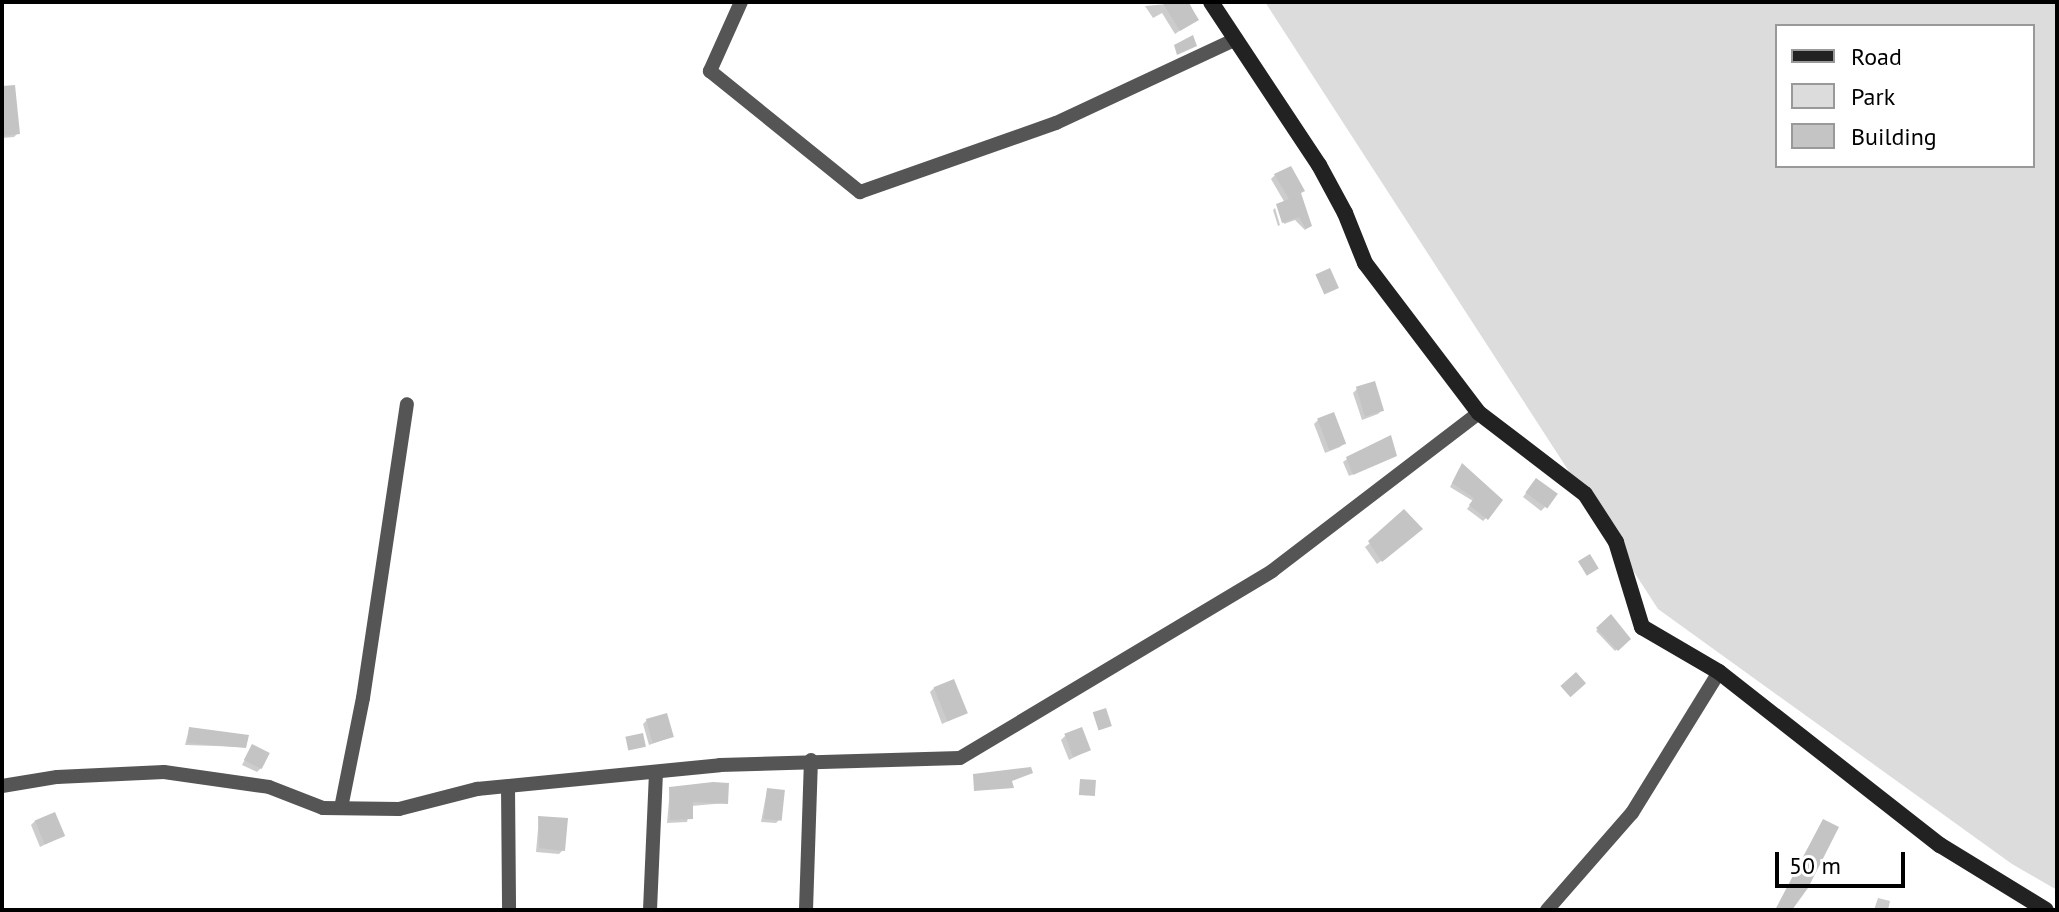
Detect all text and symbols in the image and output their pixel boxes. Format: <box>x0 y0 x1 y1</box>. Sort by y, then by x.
legend <box>1775 24 2035 168</box>
text: Road <box>1851 41 1902 72</box>
text: Park <box>1851 81 1895 112</box>
text: Building <box>1851 121 1937 152</box>
scale bar <box>1779 836 1909 886</box>
text: 50 m <box>1789 850 1841 881</box>

